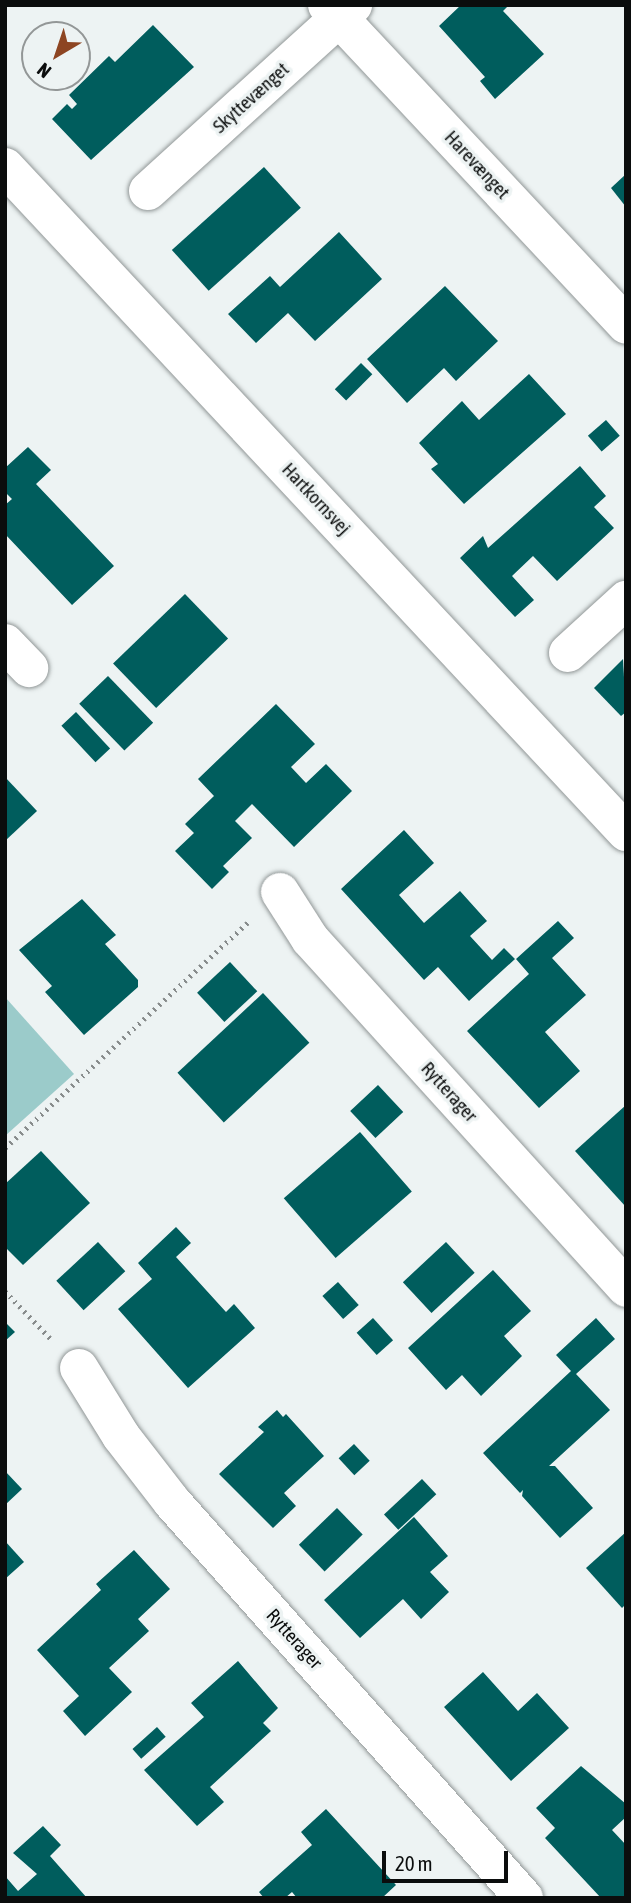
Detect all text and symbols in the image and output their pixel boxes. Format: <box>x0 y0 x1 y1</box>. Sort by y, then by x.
north arrow <box>21 21 91 91</box>
street label: Skyttevænget <box>208 58 294 138</box>
text: N <box>33 59 55 83</box>
street label: Harevænget <box>440 126 514 204</box>
street label: Hartkornsvej <box>277 458 355 540</box>
street label: Rytterager <box>416 1057 482 1127</box>
street label: Rytterager <box>261 1604 327 1674</box>
scale bar <box>386 1836 512 1880</box>
text: 20 m <box>395 1851 433 1875</box>

